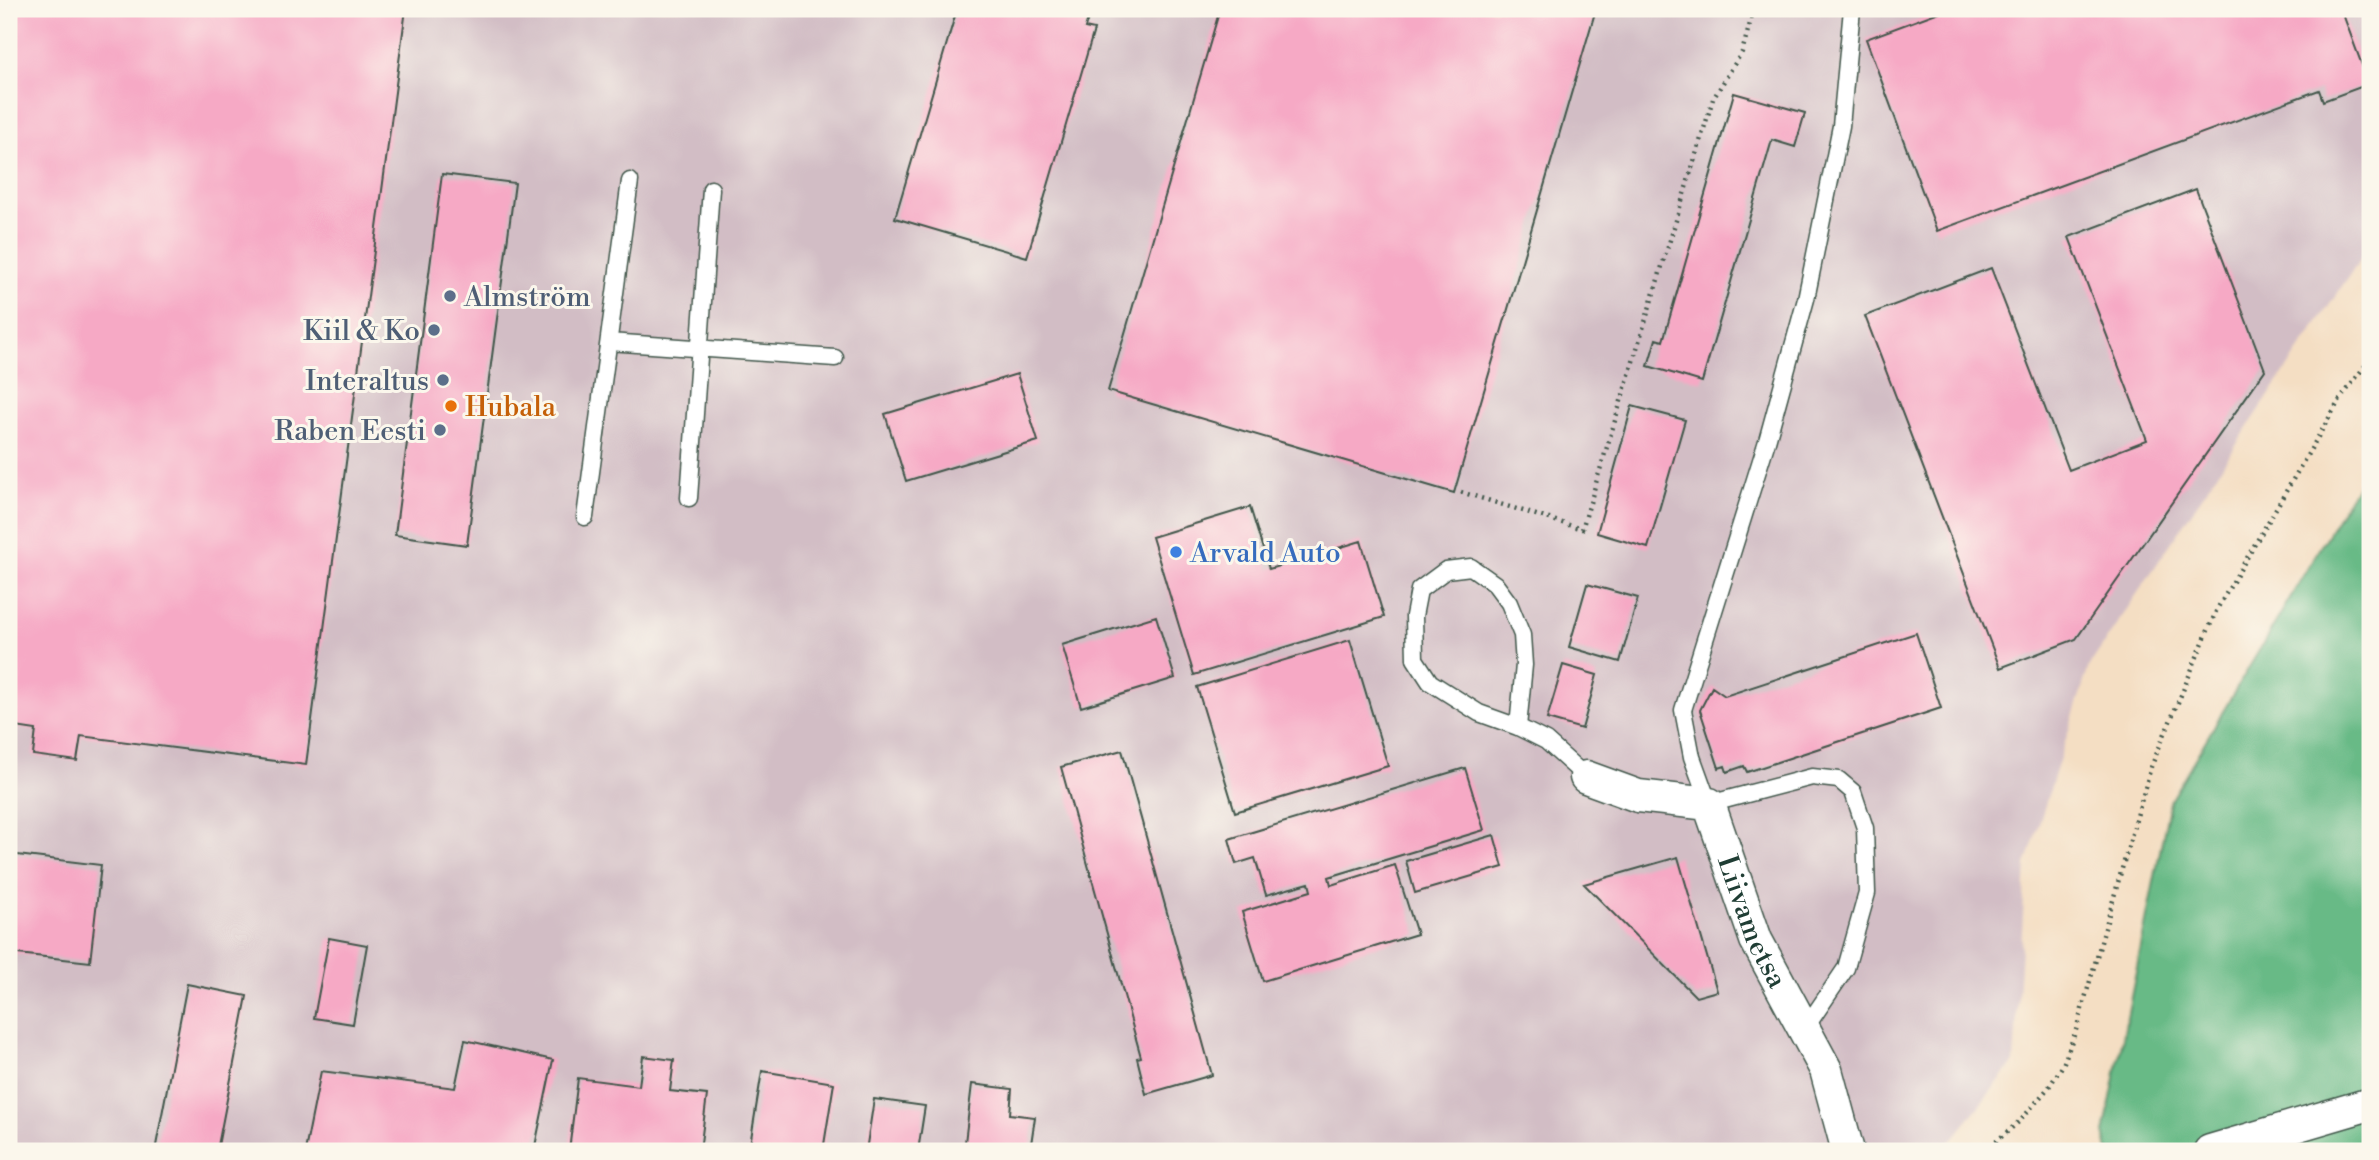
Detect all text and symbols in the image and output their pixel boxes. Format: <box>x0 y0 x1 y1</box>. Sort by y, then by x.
place label: Almström <box>463 280 590 315</box>
marker: Almström <box>442 288 458 304</box>
place label: Kiil & Ko <box>303 314 420 349</box>
marker: Kiil & Ko <box>426 322 442 338</box>
place label: Interaltus <box>305 364 429 399</box>
marker: Interaltus <box>435 372 451 388</box>
place label: Hubala <box>465 390 557 425</box>
marker: Hubala <box>443 398 459 414</box>
place label: Raben Eesti <box>274 414 426 449</box>
marker: Raben Eesti <box>432 422 448 438</box>
place label: Arvald Auto <box>1189 536 1341 571</box>
marker: Arvald Auto <box>1168 544 1184 560</box>
street label: Liivametsa <box>1709 851 1795 995</box>

